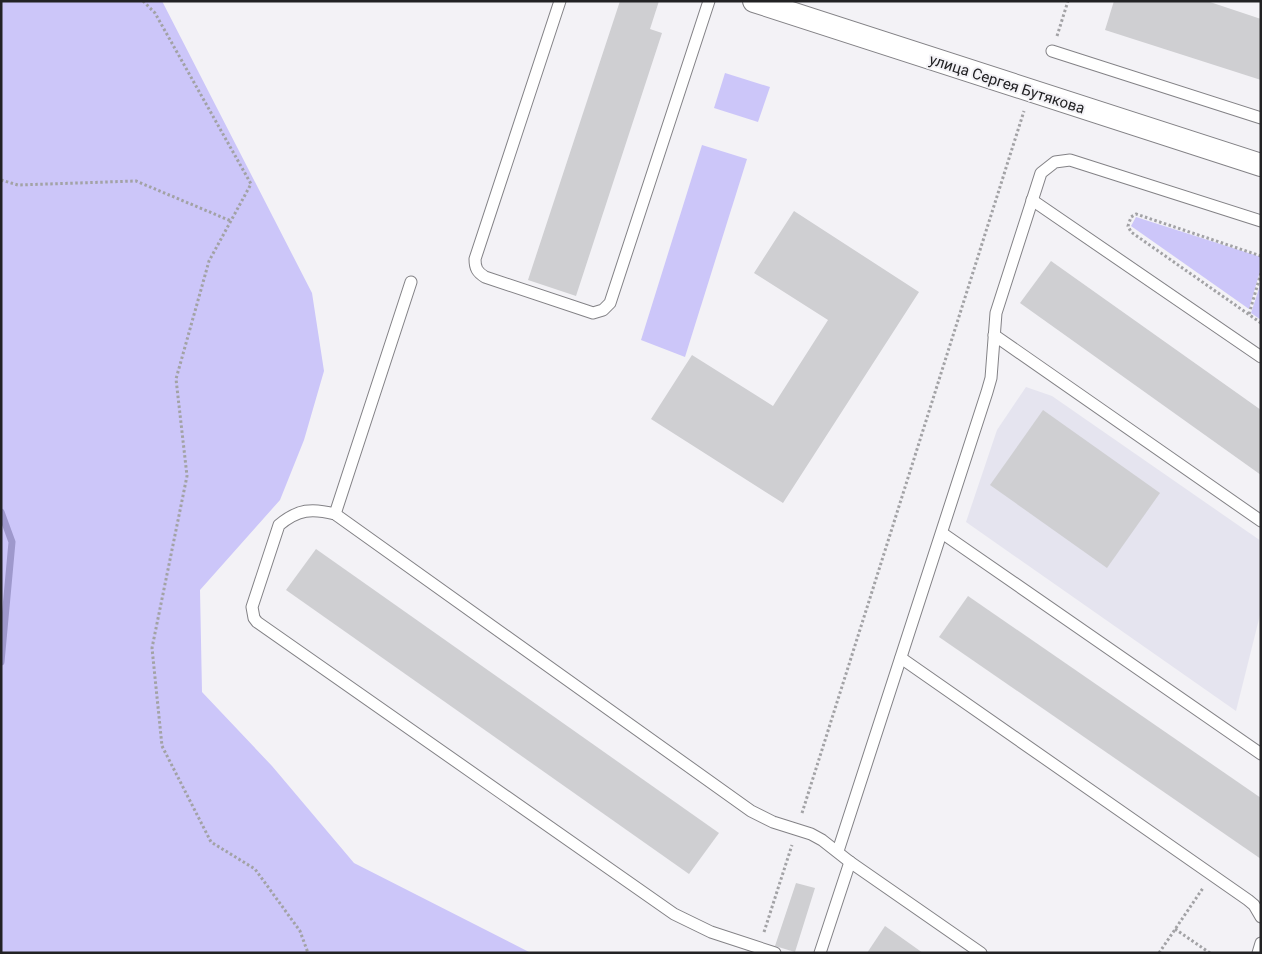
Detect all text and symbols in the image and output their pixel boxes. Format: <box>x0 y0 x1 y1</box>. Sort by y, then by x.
street label: улица Сергея Бутякова <box>927 50 1087 118</box>

